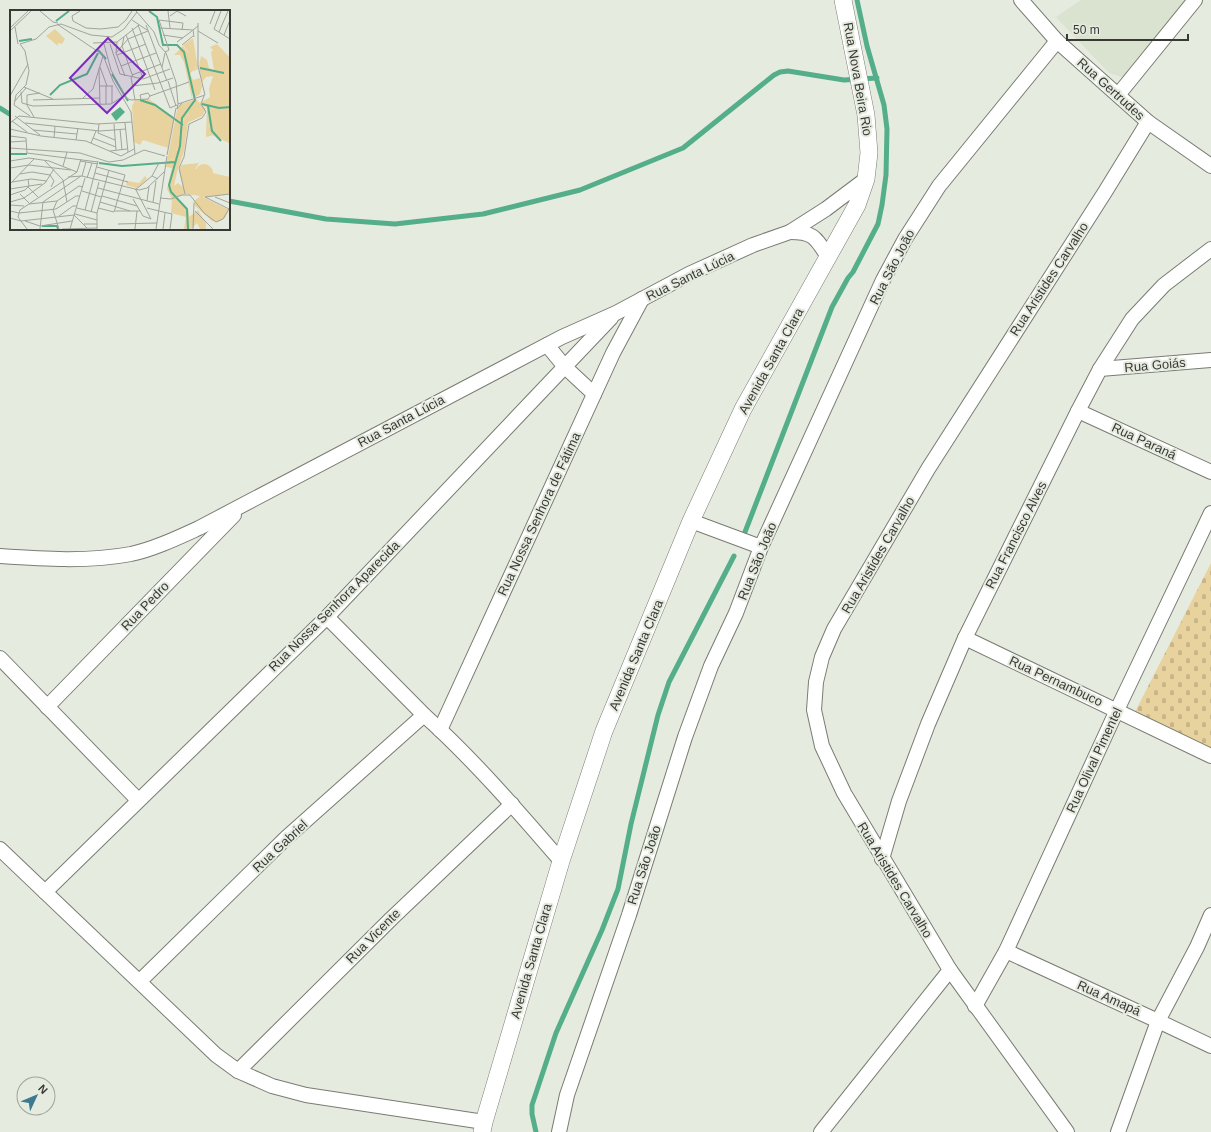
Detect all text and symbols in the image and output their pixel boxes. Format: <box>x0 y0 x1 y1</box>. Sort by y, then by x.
inset map <box>10 10 230 230</box>
scale bar <box>1067 16 1188 42</box>
street label: Rua Nova Beira Rio <box>841 21 875 137</box>
text: 50 m <box>1073 23 1100 37</box>
street label: Rua Gertrudes <box>1074 55 1148 123</box>
street label: Rua Aristides Carvalho <box>1007 219 1091 339</box>
street label: Rua São João <box>867 227 917 307</box>
street label: Rua Santa Lúcia <box>644 248 737 304</box>
street label: Avenida Santa Clara <box>736 305 807 417</box>
street label: Rua Goiás <box>1124 355 1187 375</box>
street label: Rua Santa Lúcia <box>355 391 448 450</box>
street label: Rua Paraná <box>1109 420 1179 463</box>
street label: Rua Nossa Senhora de Fátima <box>494 429 584 598</box>
street label: Rua Francisco Alves <box>982 478 1050 591</box>
street label: Rua Aristides Carvalho <box>838 494 918 616</box>
street label: Rua São João <box>735 520 779 602</box>
street label: Rua Nossa Senhora Aparecida <box>266 537 403 674</box>
street label: Rua Pedro <box>118 578 172 634</box>
street label: Avenida Santa Clara <box>606 597 666 713</box>
street label: Rua Pernambuco <box>1007 653 1105 709</box>
street label: Rua Olival Pimentel <box>1063 705 1125 815</box>
street label: Rua Gabriel <box>250 817 311 875</box>
street label: Rua Aristides Carvalho <box>855 819 935 941</box>
street label: Rua São João <box>624 823 664 907</box>
street label: Avenida Santa Clara <box>507 901 555 1020</box>
street label: Rua Vicente <box>343 906 403 966</box>
street label: Rua Amapá <box>1075 977 1144 1019</box>
north arrow <box>16 1076 56 1116</box>
text: N <box>36 1082 50 1096</box>

